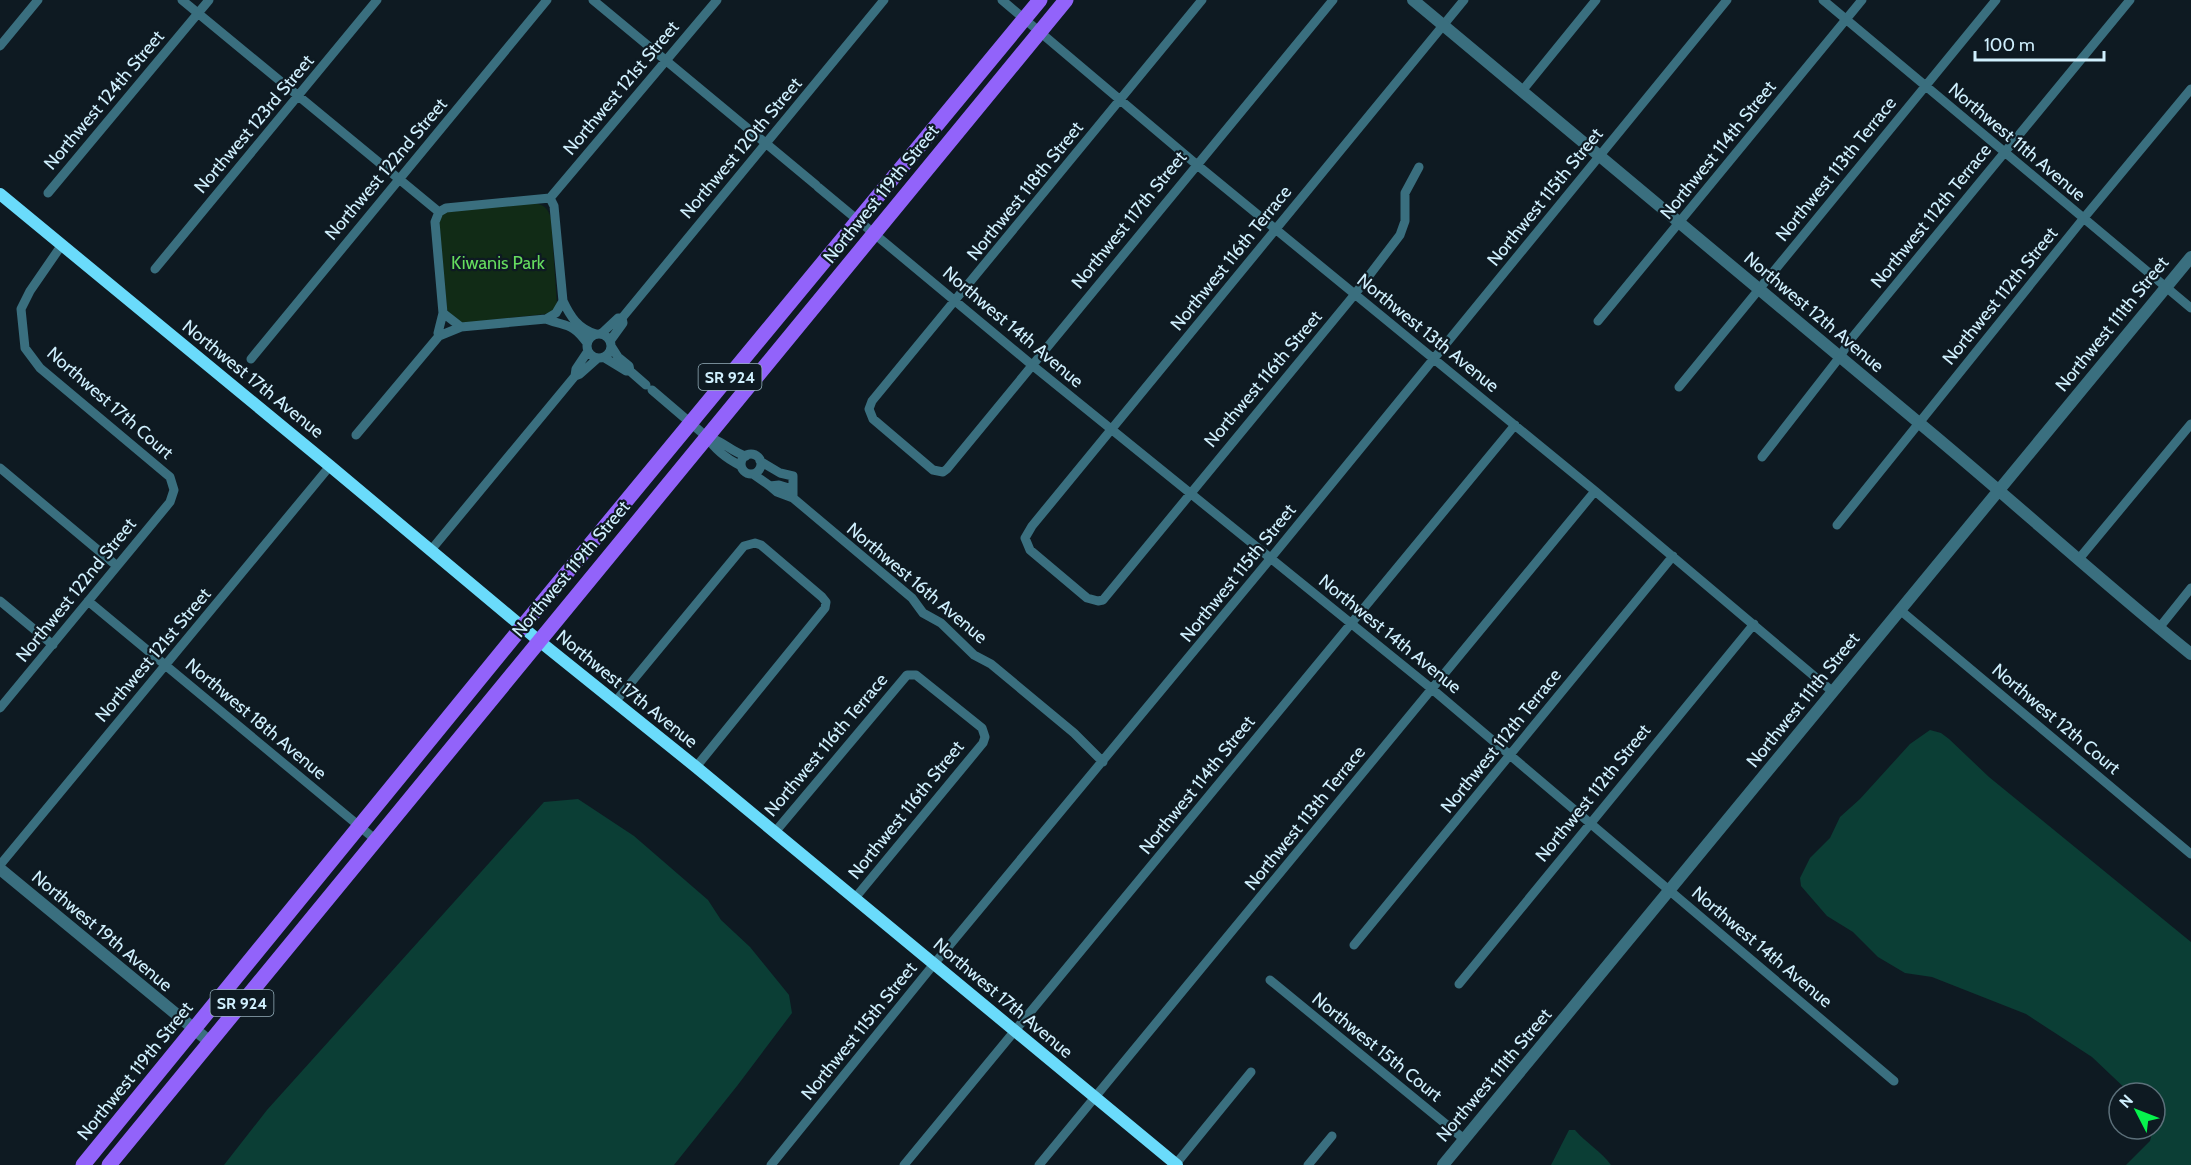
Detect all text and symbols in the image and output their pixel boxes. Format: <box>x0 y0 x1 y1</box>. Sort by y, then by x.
street label: Northwest 121st Street <box>558 16 684 160</box>
scale bar <box>1975 24 2104 62</box>
street label: Northwest 124th Street <box>39 26 169 174</box>
text: 100 m <box>1984 34 2035 56</box>
street label: Northwest 123rd Street <box>190 50 318 198</box>
street label: Northwest 120th Street <box>676 73 806 223</box>
street label: Northwest 114th Street <box>1655 76 1781 224</box>
street label: Northwest 11th Avenue <box>1944 78 2090 206</box>
street label: Northwest 113th Terrace <box>1771 92 1901 246</box>
street label: Northwest 122nd Street <box>320 94 452 244</box>
street label: Northwest 118th Street <box>962 117 1088 265</box>
street label: Northwest 119th Street <box>818 120 944 268</box>
street label: Northwest 115th Street <box>1483 124 1607 270</box>
street label: Northwest 112th Terrace <box>1866 140 1996 292</box>
street label: Northwest 117th Street <box>1067 147 1191 293</box>
street label: Northwest 116th Terrace <box>1166 181 1296 335</box>
street label: Northwest 112th Street <box>1938 223 2062 369</box>
street label: Northwest 12th Avenue <box>1740 247 1888 377</box>
park label: Kiwanis Park <box>451 252 546 274</box>
street label: Northwest 111th Street <box>2051 252 2173 396</box>
street label: Northwest 14th Avenue <box>938 262 1088 392</box>
street label: Northwest 13th Avenue <box>1353 269 1503 397</box>
street label: Northwest 116th Street <box>1199 306 1327 452</box>
street label: Northwest 17th Avenue <box>178 315 328 443</box>
street label: Northwest 17th Court <box>42 342 178 464</box>
road number: SR 924 <box>698 364 762 390</box>
street label: Northwest 119th Street <box>507 496 635 642</box>
street label: Northwest 115th Street <box>1176 500 1300 646</box>
street label: Northwest 122nd Street <box>11 514 141 666</box>
street label: Northwest 16th Avenue <box>842 518 992 648</box>
street label: Northwest 14th Avenue <box>1314 570 1466 698</box>
street label: Northwest 121st Street <box>90 583 216 727</box>
street label: Northwest 17th Avenue <box>552 625 702 753</box>
street label: Northwest 111th Street <box>1742 628 1864 772</box>
street label: Northwest 18th Avenue <box>181 654 331 784</box>
street label: Northwest 12th Court <box>1987 659 2125 779</box>
street label: Northwest 112th Terrace <box>1436 665 1566 817</box>
street label: Northwest 116th Terrace <box>760 669 892 821</box>
street label: Northwest 114th Street <box>1134 711 1260 859</box>
street label: Northwest 112th Street <box>1531 720 1655 866</box>
street label: Northwest 116th Street <box>843 736 969 884</box>
street label: Northwest 113th Terrace <box>1240 741 1370 895</box>
street label: Northwest 19th Avenue <box>27 866 177 996</box>
street label: Northwest 14th Avenue <box>1687 882 1837 1012</box>
street label: Northwest 17th Avenue <box>929 933 1077 1063</box>
street label: Northwest 115th Street <box>797 958 921 1104</box>
street label: Northwest 15th Court <box>1308 988 1446 1106</box>
road number: SR 924 <box>210 990 274 1016</box>
street label: Northwest 119th Street <box>72 997 198 1145</box>
street label: Northwest 111th Street <box>1432 1004 1556 1146</box>
north arrow <box>2107 1081 2167 1141</box>
text: N <box>2115 1091 2137 1112</box>

